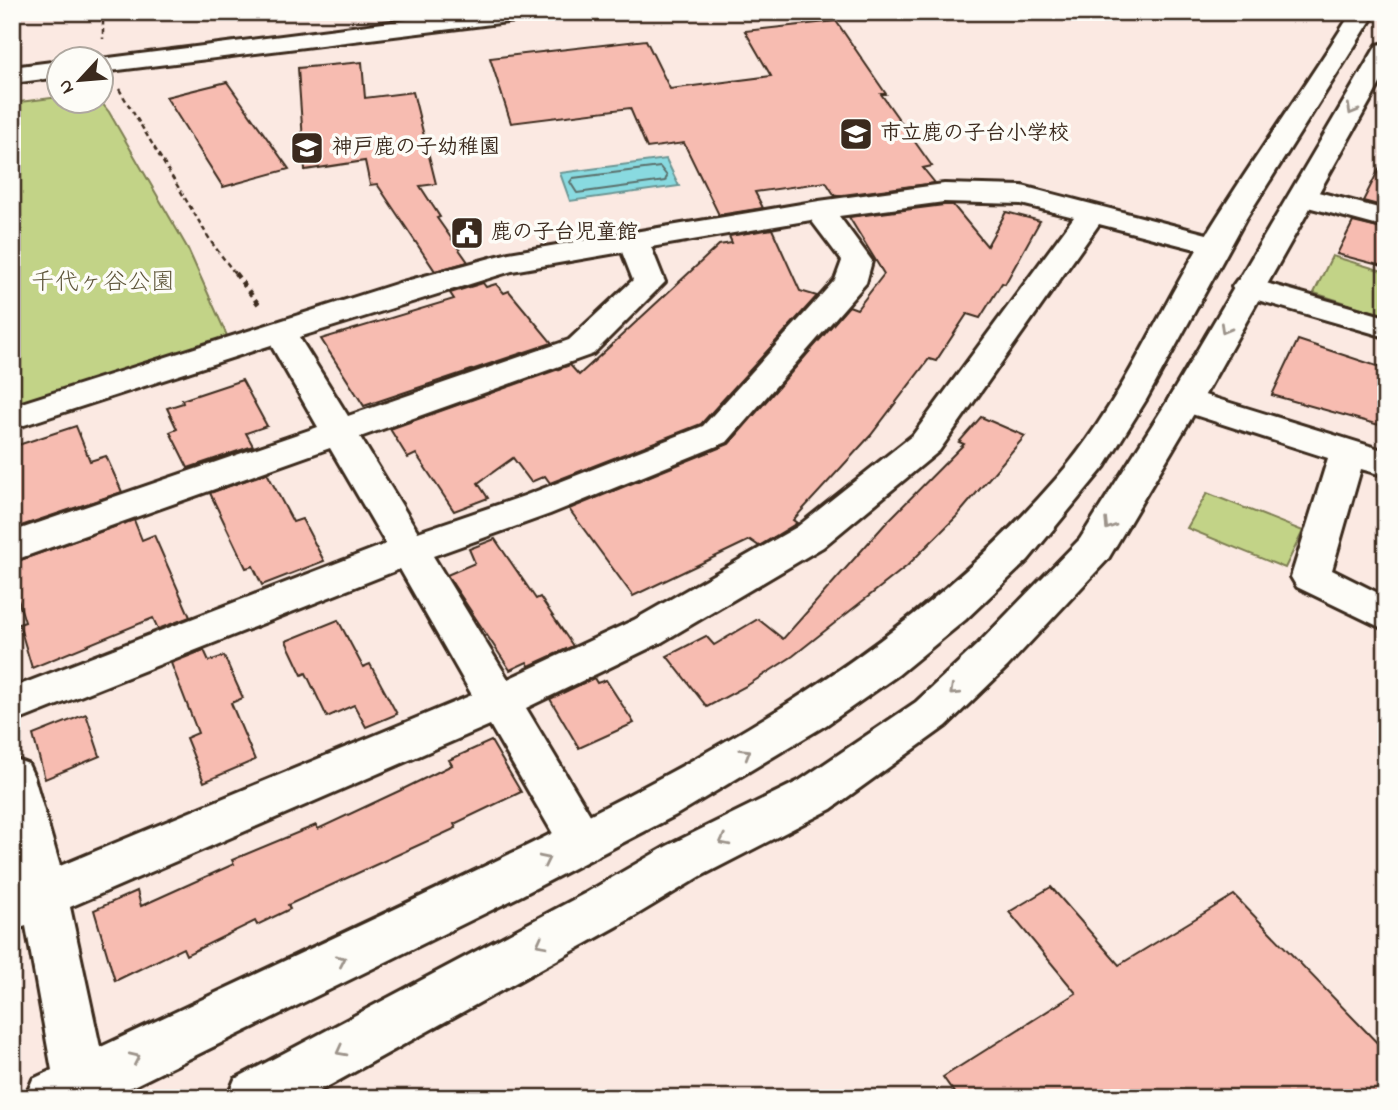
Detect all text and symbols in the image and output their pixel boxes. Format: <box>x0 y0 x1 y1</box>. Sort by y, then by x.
north arrow <box>46 46 116 116</box>
text: N <box>52 75 82 98</box>
one-way arrow <box>1347 103 1360 115</box>
school or university icon: 市立鹿の子台小学校 <box>837 115 875 153</box>
place label: 市立鹿の子台小学校 <box>880 119 1069 149</box>
school or university icon: 神戸鹿の子幼稚園 <box>288 129 326 167</box>
place label: 神戸鹿の子幼稚園 <box>332 133 500 163</box>
public building icon: 鹿の子台児童館 <box>448 214 486 252</box>
place label: 鹿の子台児童館 <box>491 218 638 248</box>
park label: 千代ヶ谷公園 <box>31 266 175 301</box>
one-way arrow <box>1219 322 1233 335</box>
one-way arrow <box>1104 517 1117 530</box>
one-way arrow <box>949 683 962 696</box>
one-way arrow <box>738 748 751 761</box>
one-way arrow <box>719 833 731 847</box>
one-way arrow <box>538 854 550 868</box>
one-way arrow <box>535 935 548 948</box>
one-way arrow <box>334 954 346 968</box>
one-way arrow <box>335 1043 348 1056</box>
one-way arrow <box>128 1052 140 1066</box>

